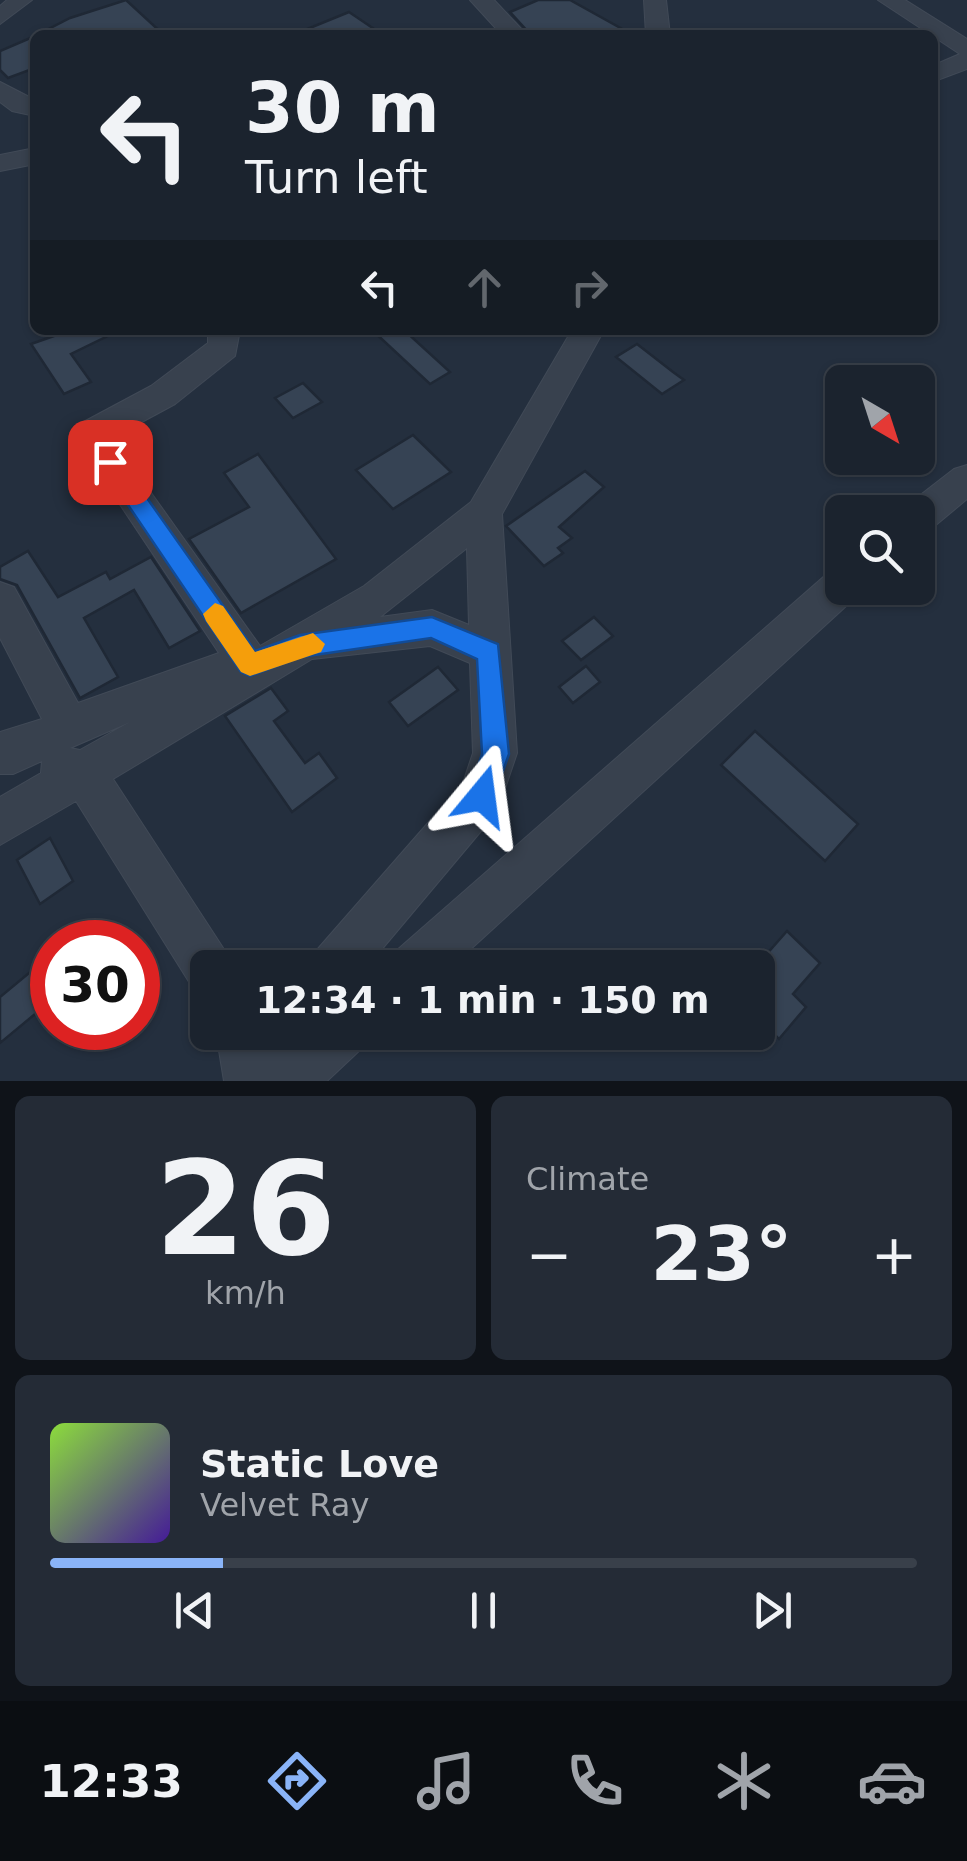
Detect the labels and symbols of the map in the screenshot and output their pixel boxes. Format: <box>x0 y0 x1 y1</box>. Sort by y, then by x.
north arrow <box>825 365 935 475</box>
pin <box>68 420 153 505</box>
position arrow <box>430 744 534 848</box>
speed limit sign: 30 <box>30 920 160 1050</box>

